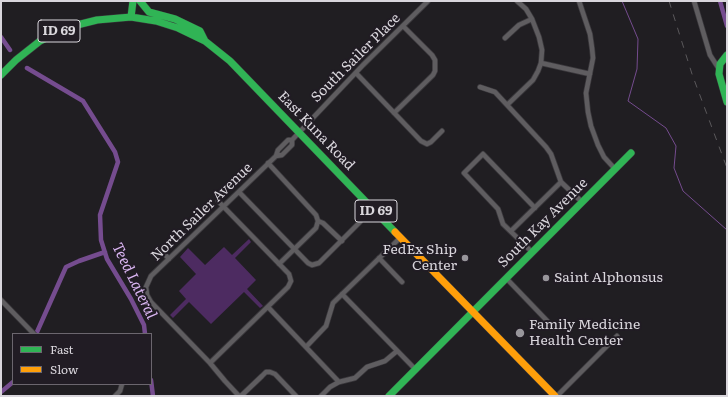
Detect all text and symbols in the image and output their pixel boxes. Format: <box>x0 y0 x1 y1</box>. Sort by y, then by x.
street label: South Sailer Place <box>308 10 404 106</box>
road number: ID 69 <box>38 20 80 42</box>
street label: East Kuna Road <box>274 88 358 174</box>
street label: North Sailer Avenue <box>148 159 256 265</box>
street label: South Kay Avenue <box>495 175 591 271</box>
road number: ID 69 <box>355 200 397 222</box>
water label: Teed Lateral <box>108 240 160 322</box>
place label: FedEx Ship Center <box>383 242 457 274</box>
marker: FedEx Ship Center <box>460 253 470 263</box>
place label: Saint Alphonsus <box>554 270 663 286</box>
marker: Saint Alphonsus <box>541 273 551 283</box>
place label: Family Medicine Health Center <box>529 317 640 350</box>
marker: Family Medicine Health Center <box>514 327 526 339</box>
legend <box>12 333 152 385</box>
text: Fast <box>50 340 73 358</box>
text: Slow <box>50 360 78 378</box>

